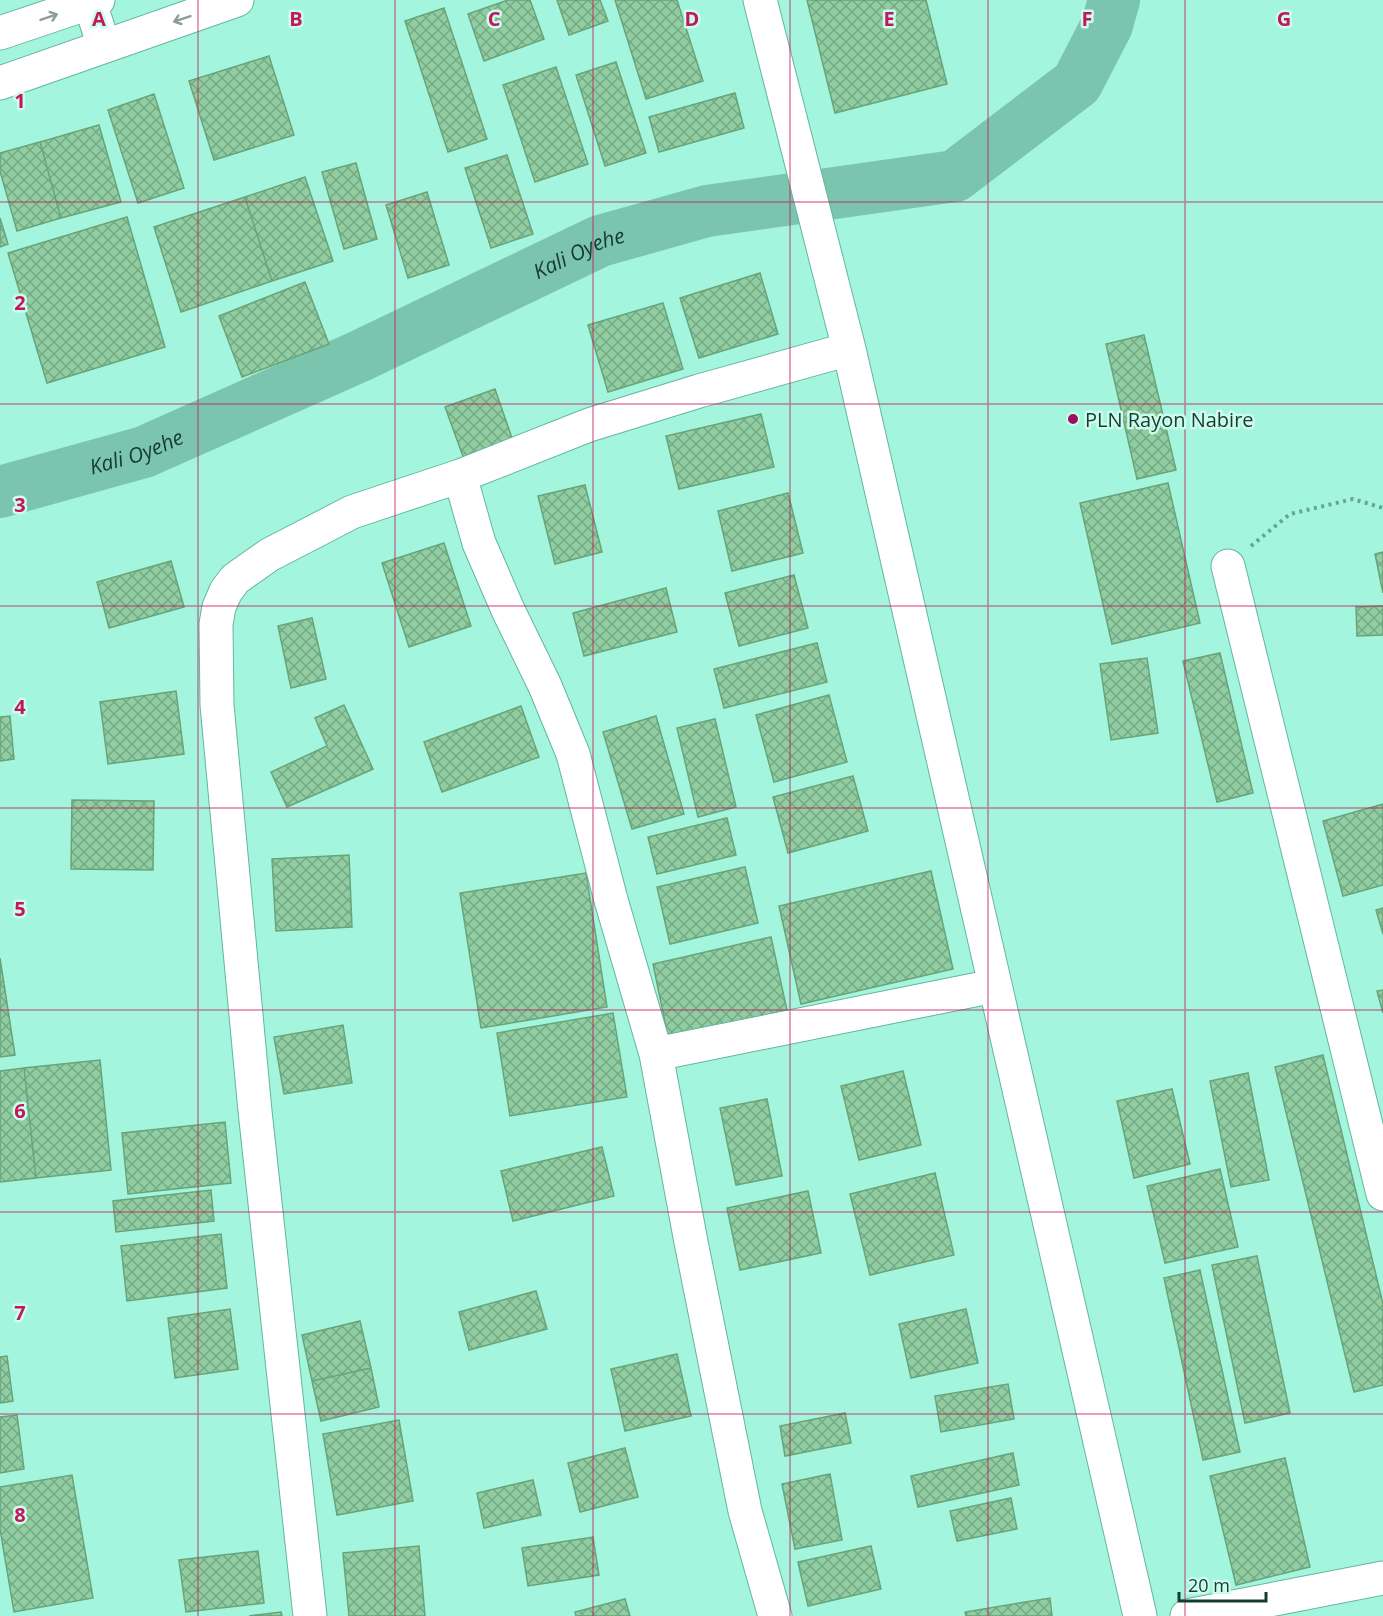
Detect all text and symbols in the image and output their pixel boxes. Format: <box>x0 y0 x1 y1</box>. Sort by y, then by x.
text: A <box>92 5 106 32</box>
text: B <box>289 5 303 32</box>
text: C <box>488 5 501 32</box>
text: D <box>685 5 699 32</box>
text: E <box>883 5 895 32</box>
text: F <box>1082 5 1092 32</box>
text: G <box>1277 5 1291 32</box>
one-way arrow <box>39 10 58 21</box>
one-way arrow <box>173 15 192 26</box>
text: 1 <box>14 87 26 114</box>
water label: Kali Oyehe <box>528 221 628 285</box>
text: 2 <box>14 289 26 316</box>
place label: PLN Rayon Nabire <box>1085 406 1254 433</box>
marker: PLN Rayon Nabire <box>1066 412 1080 426</box>
water label: Kali Oyehe <box>86 422 187 481</box>
text: 3 <box>14 491 26 518</box>
text: 4 <box>14 693 26 720</box>
text: 5 <box>14 895 26 922</box>
text: 6 <box>14 1097 26 1124</box>
text: 7 <box>14 1299 26 1326</box>
text: 8 <box>14 1501 26 1528</box>
scale bar <box>1179 1565 1266 1603</box>
text: 20 m <box>1188 1573 1230 1597</box>

